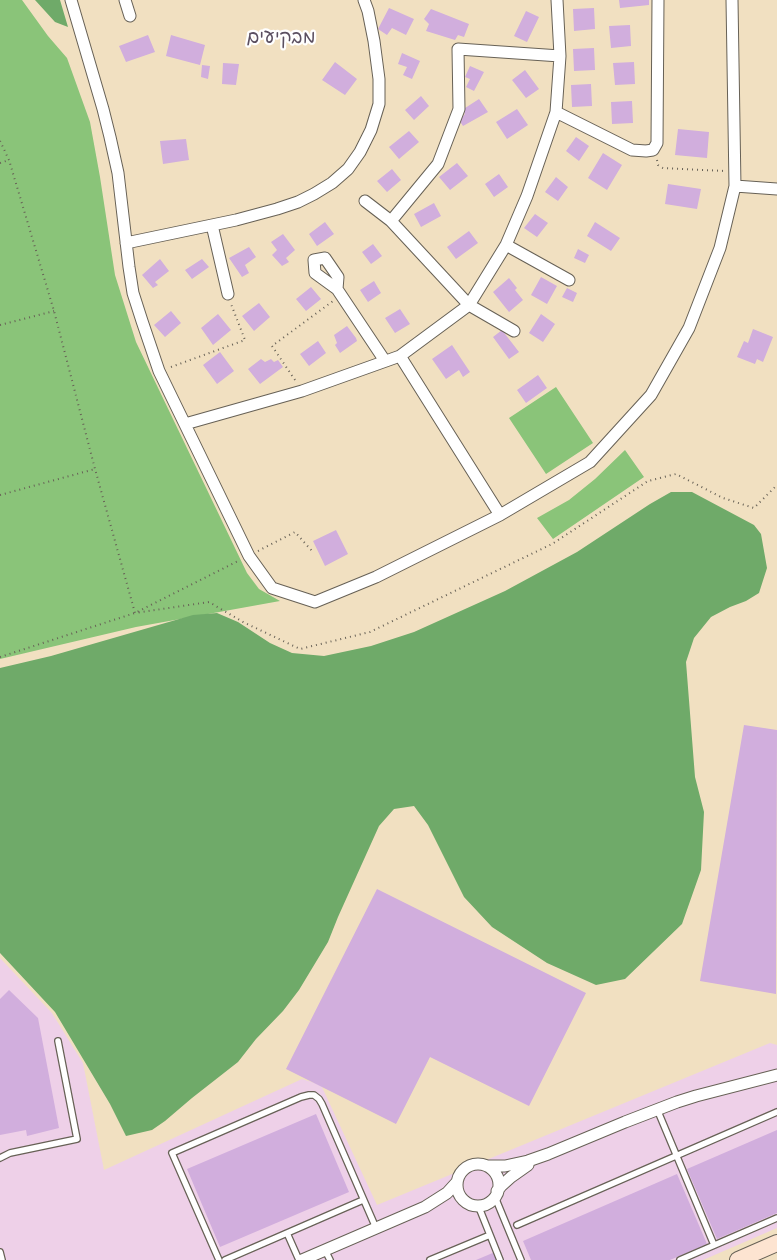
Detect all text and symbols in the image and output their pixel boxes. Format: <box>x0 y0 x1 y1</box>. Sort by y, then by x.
district label: מבקיעים <box>246 28 316 50</box>

